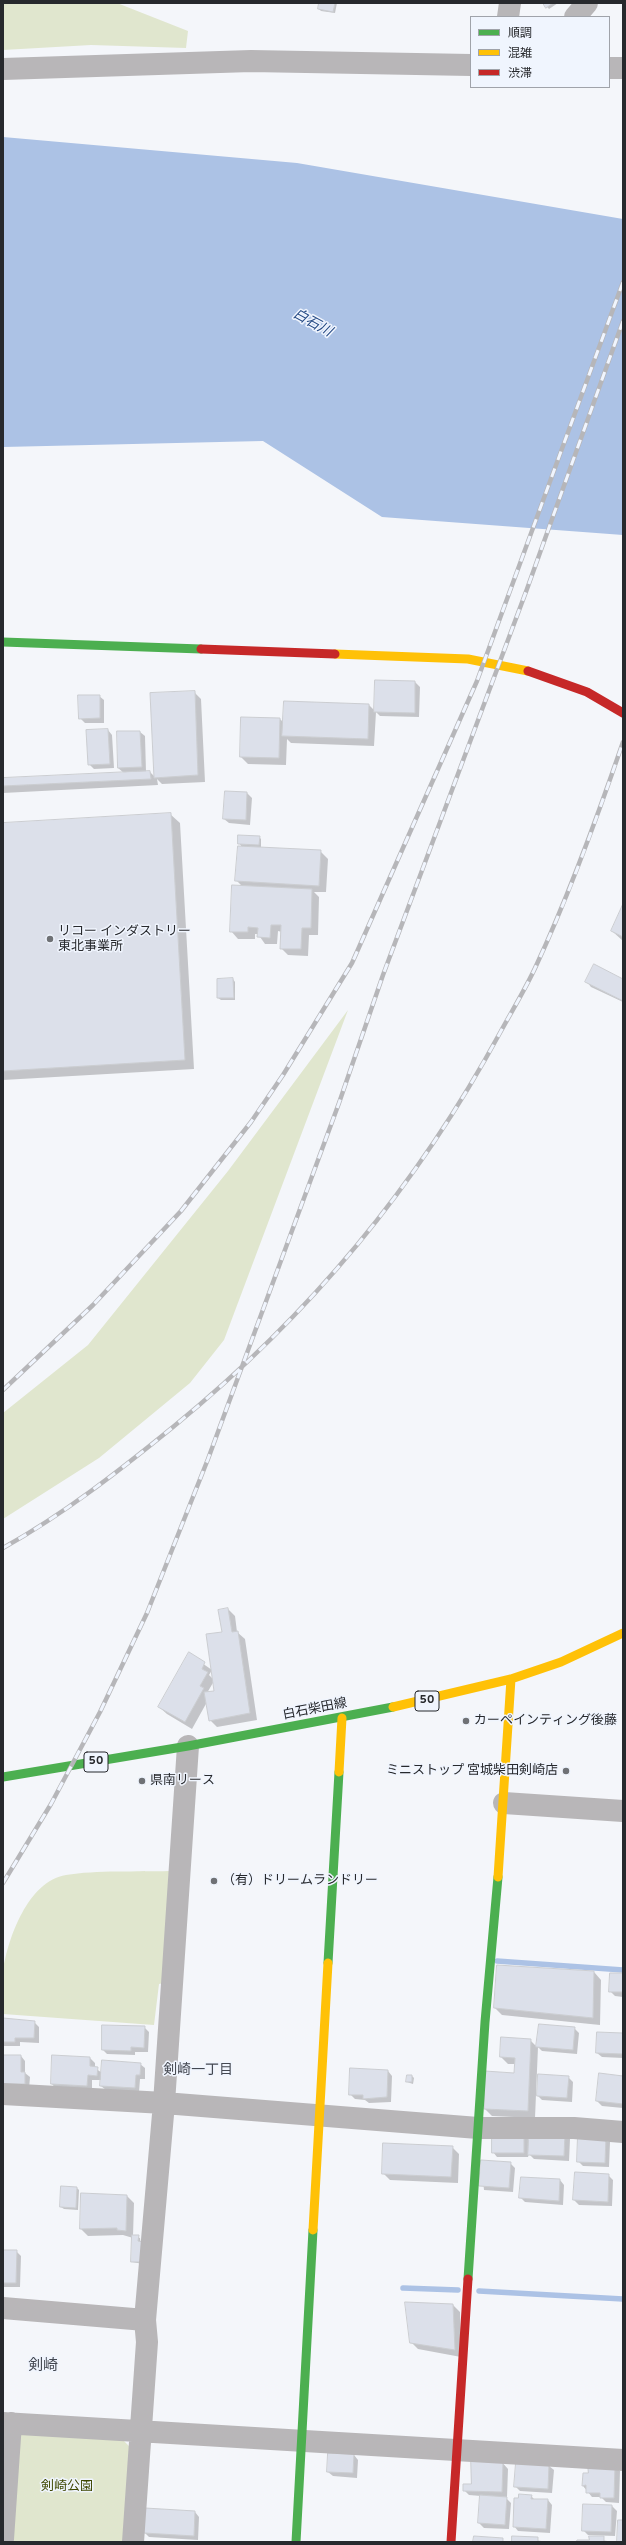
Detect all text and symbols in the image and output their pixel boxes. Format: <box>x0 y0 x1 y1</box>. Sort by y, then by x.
legend <box>470 16 610 88</box>
text: 順調 <box>508 26 532 42</box>
text: 混雑 <box>508 46 532 62</box>
text: 渋滞 <box>508 66 532 82</box>
water label: 白石川 <box>290 306 334 342</box>
place label: リコー インダストリー 東北事業所 <box>58 924 191 955</box>
marker: リコー インダストリー 東北事業所 <box>45 934 55 944</box>
road number: 50 <box>415 1691 439 1711</box>
street label: 白石柴田線 <box>282 1696 348 1724</box>
place label: カーペインティング後藤 <box>474 1713 617 1729</box>
marker: カーペインティング後藤 <box>461 1716 471 1726</box>
road number: 50 <box>84 1752 108 1772</box>
place label: ミニストップ 宮城柴田剣崎店 <box>386 1763 558 1779</box>
marker: ミニストップ 宮城柴田剣崎店 <box>561 1766 571 1776</box>
place label: 県南リース <box>150 1773 215 1789</box>
marker: 県南リース <box>137 1776 147 1786</box>
place label: （有）ドリームランドリー <box>222 1873 378 1889</box>
marker: （有）ドリームランドリー <box>209 1876 219 1886</box>
district label: 剣崎一丁目 <box>163 2063 233 2079</box>
district label: 剣崎 <box>28 2358 58 2376</box>
park label: 剣崎公園 <box>41 2479 93 2495</box>

